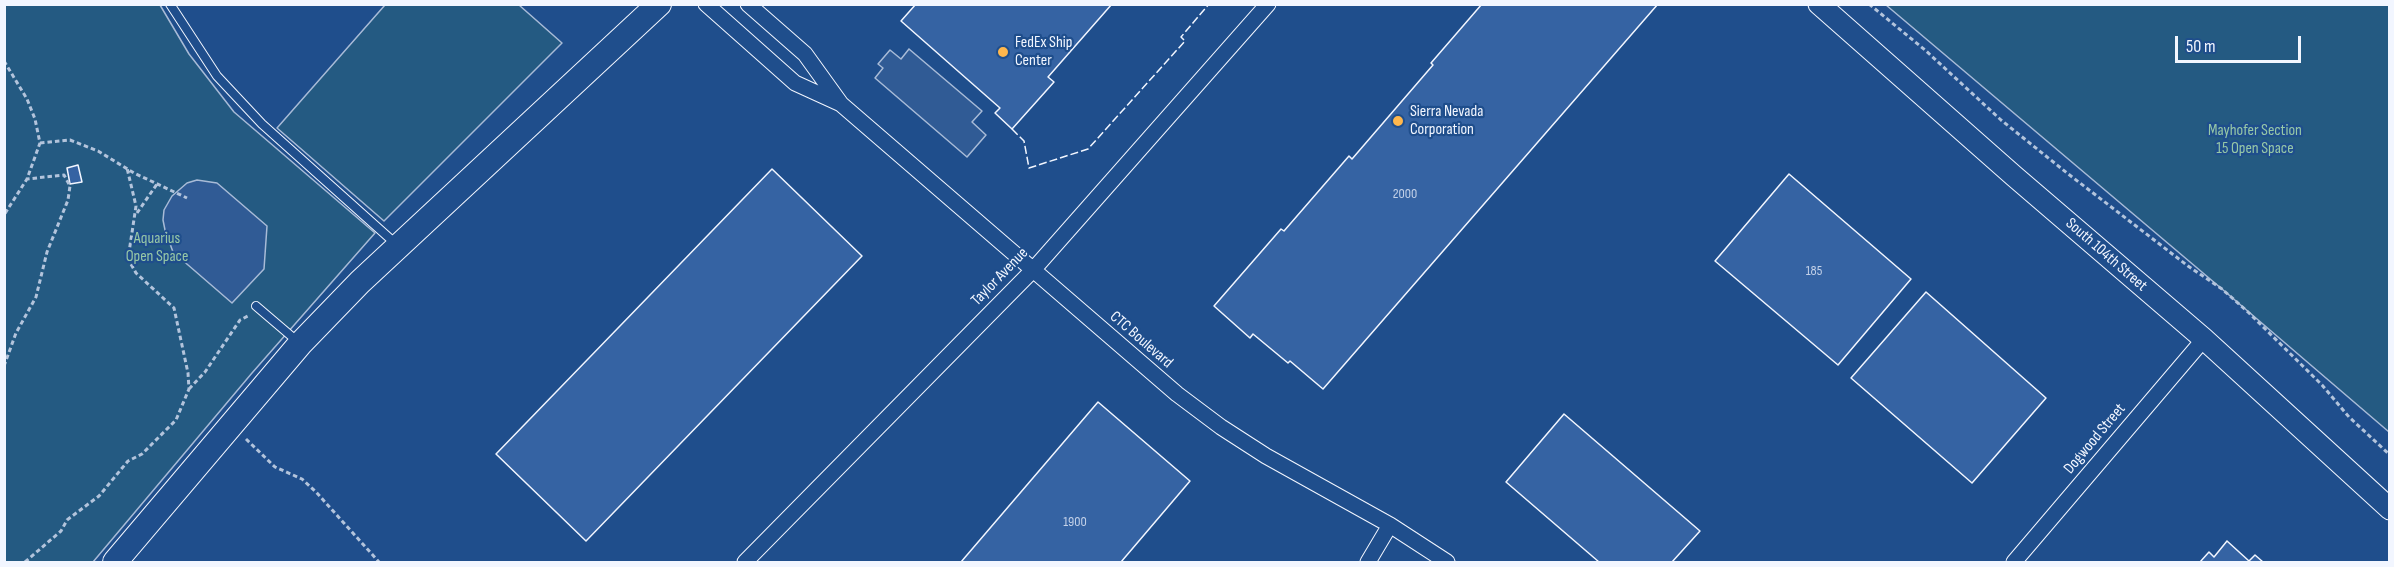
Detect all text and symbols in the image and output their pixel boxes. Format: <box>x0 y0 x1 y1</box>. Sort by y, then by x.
scale bar <box>2178 24 2304 62</box>
place label: FedEx Ship Center <box>1015 33 1072 71</box>
text: 50 m <box>2186 36 2216 57</box>
marker: FedEx Ship Center <box>996 45 1010 59</box>
place label: Sierra Nevada Corporation <box>1410 102 1483 140</box>
marker: Sierra Nevada Corporation <box>1391 114 1405 128</box>
park label: Mayhofer Section 15 Open Space <box>2208 121 2302 159</box>
house number: 2000 <box>1393 186 1417 202</box>
street label: South 104th Street <box>2061 214 2151 296</box>
park label: Aquarius Open Space <box>126 229 188 267</box>
street label: Taylor Avenue <box>968 244 1032 310</box>
house number: 185 <box>1806 263 1822 279</box>
street label: CTC Boulevard <box>1106 307 1176 373</box>
street label: Dogwood Street <box>2060 400 2130 478</box>
house number: 1900 <box>1063 514 1087 530</box>

